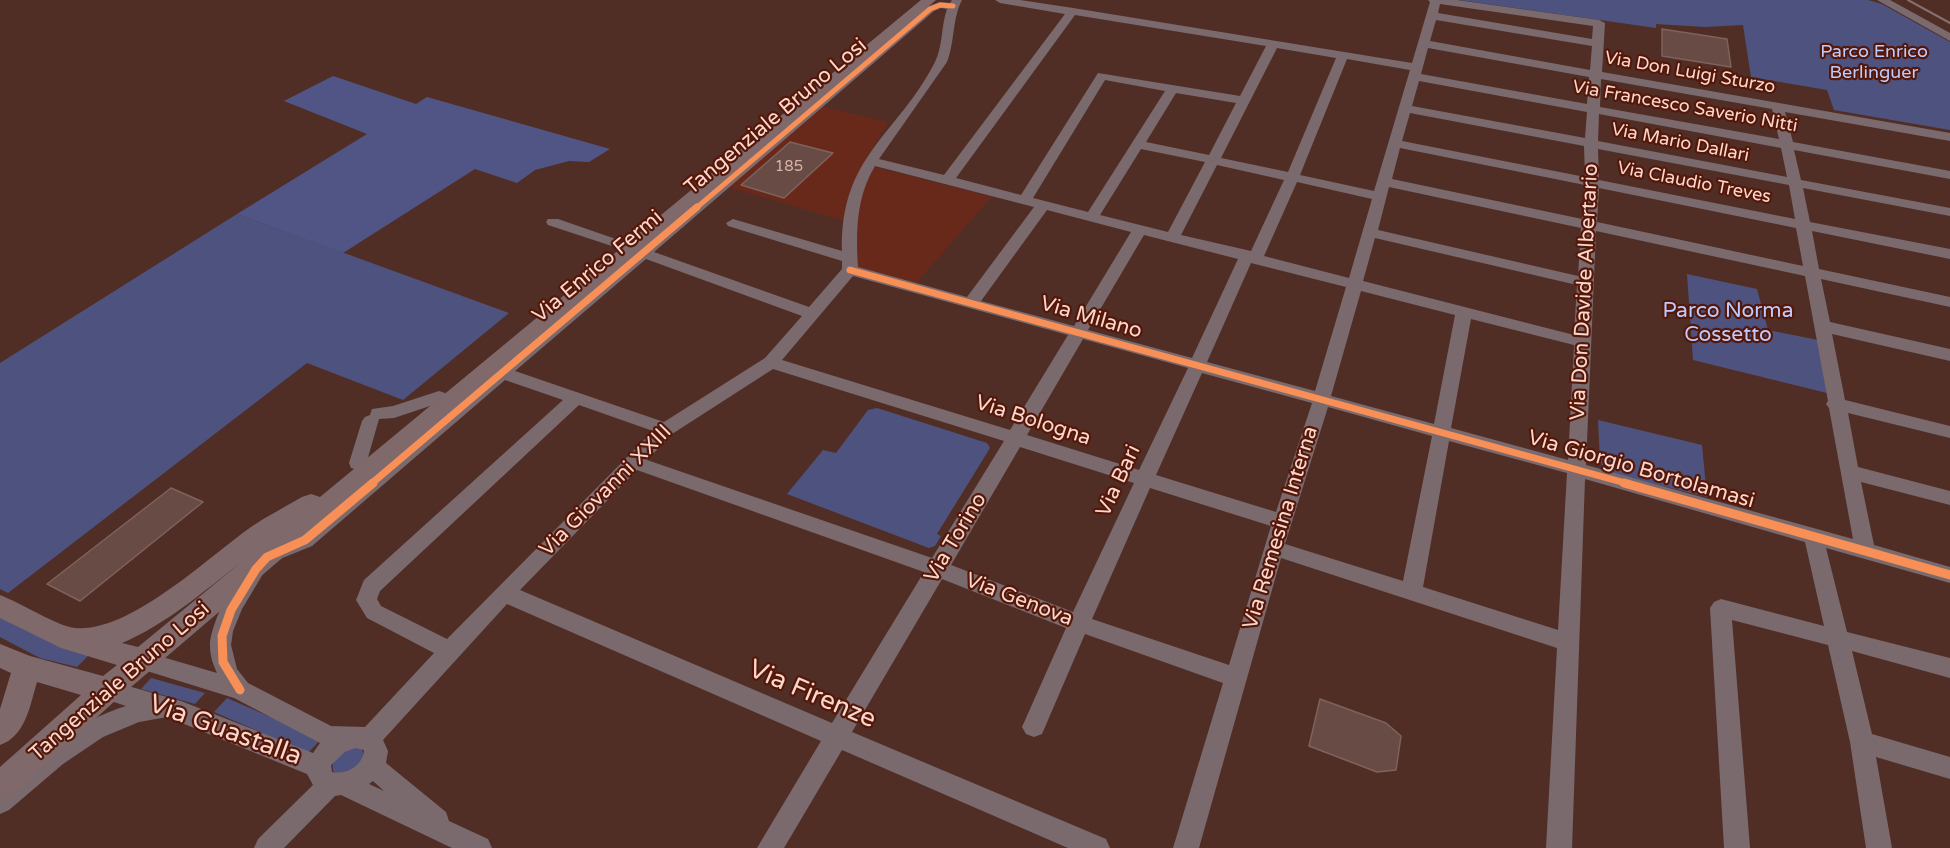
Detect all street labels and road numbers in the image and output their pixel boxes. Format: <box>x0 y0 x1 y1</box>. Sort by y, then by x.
street label: Tangenziale Bruno Losi <box>680 33 872 201</box>
street label: Via Don Luigi Sturzo <box>1603 47 1777 99</box>
street label: Via Francesco Saverio Nitti <box>1571 77 1799 137</box>
street label: Via Mario Dallari <box>1609 119 1751 167</box>
street label: Via Claudio Treves <box>1615 158 1773 208</box>
street label: Via Don Davide Albertario <box>1566 163 1604 421</box>
street label: Via Enrico Fermi <box>528 205 668 329</box>
street label: Via Milano <box>1037 291 1145 345</box>
street label: Via Bologna <box>972 390 1094 452</box>
street label: Via Giovanni XXIII <box>535 420 677 562</box>
street label: Via Remesina Interna <box>1238 423 1324 633</box>
street label: Via Giorgio Bortolamasi <box>1525 426 1757 514</box>
street label: Via Bari <box>1091 441 1147 521</box>
street label: Via Torino <box>919 489 993 587</box>
street label: Via Genova <box>962 568 1076 632</box>
street label: Tangenziale Bruno Losi <box>25 597 215 767</box>
street label: Via Firenze <box>744 654 880 736</box>
street label: Via Guastalla <box>144 689 306 773</box>

